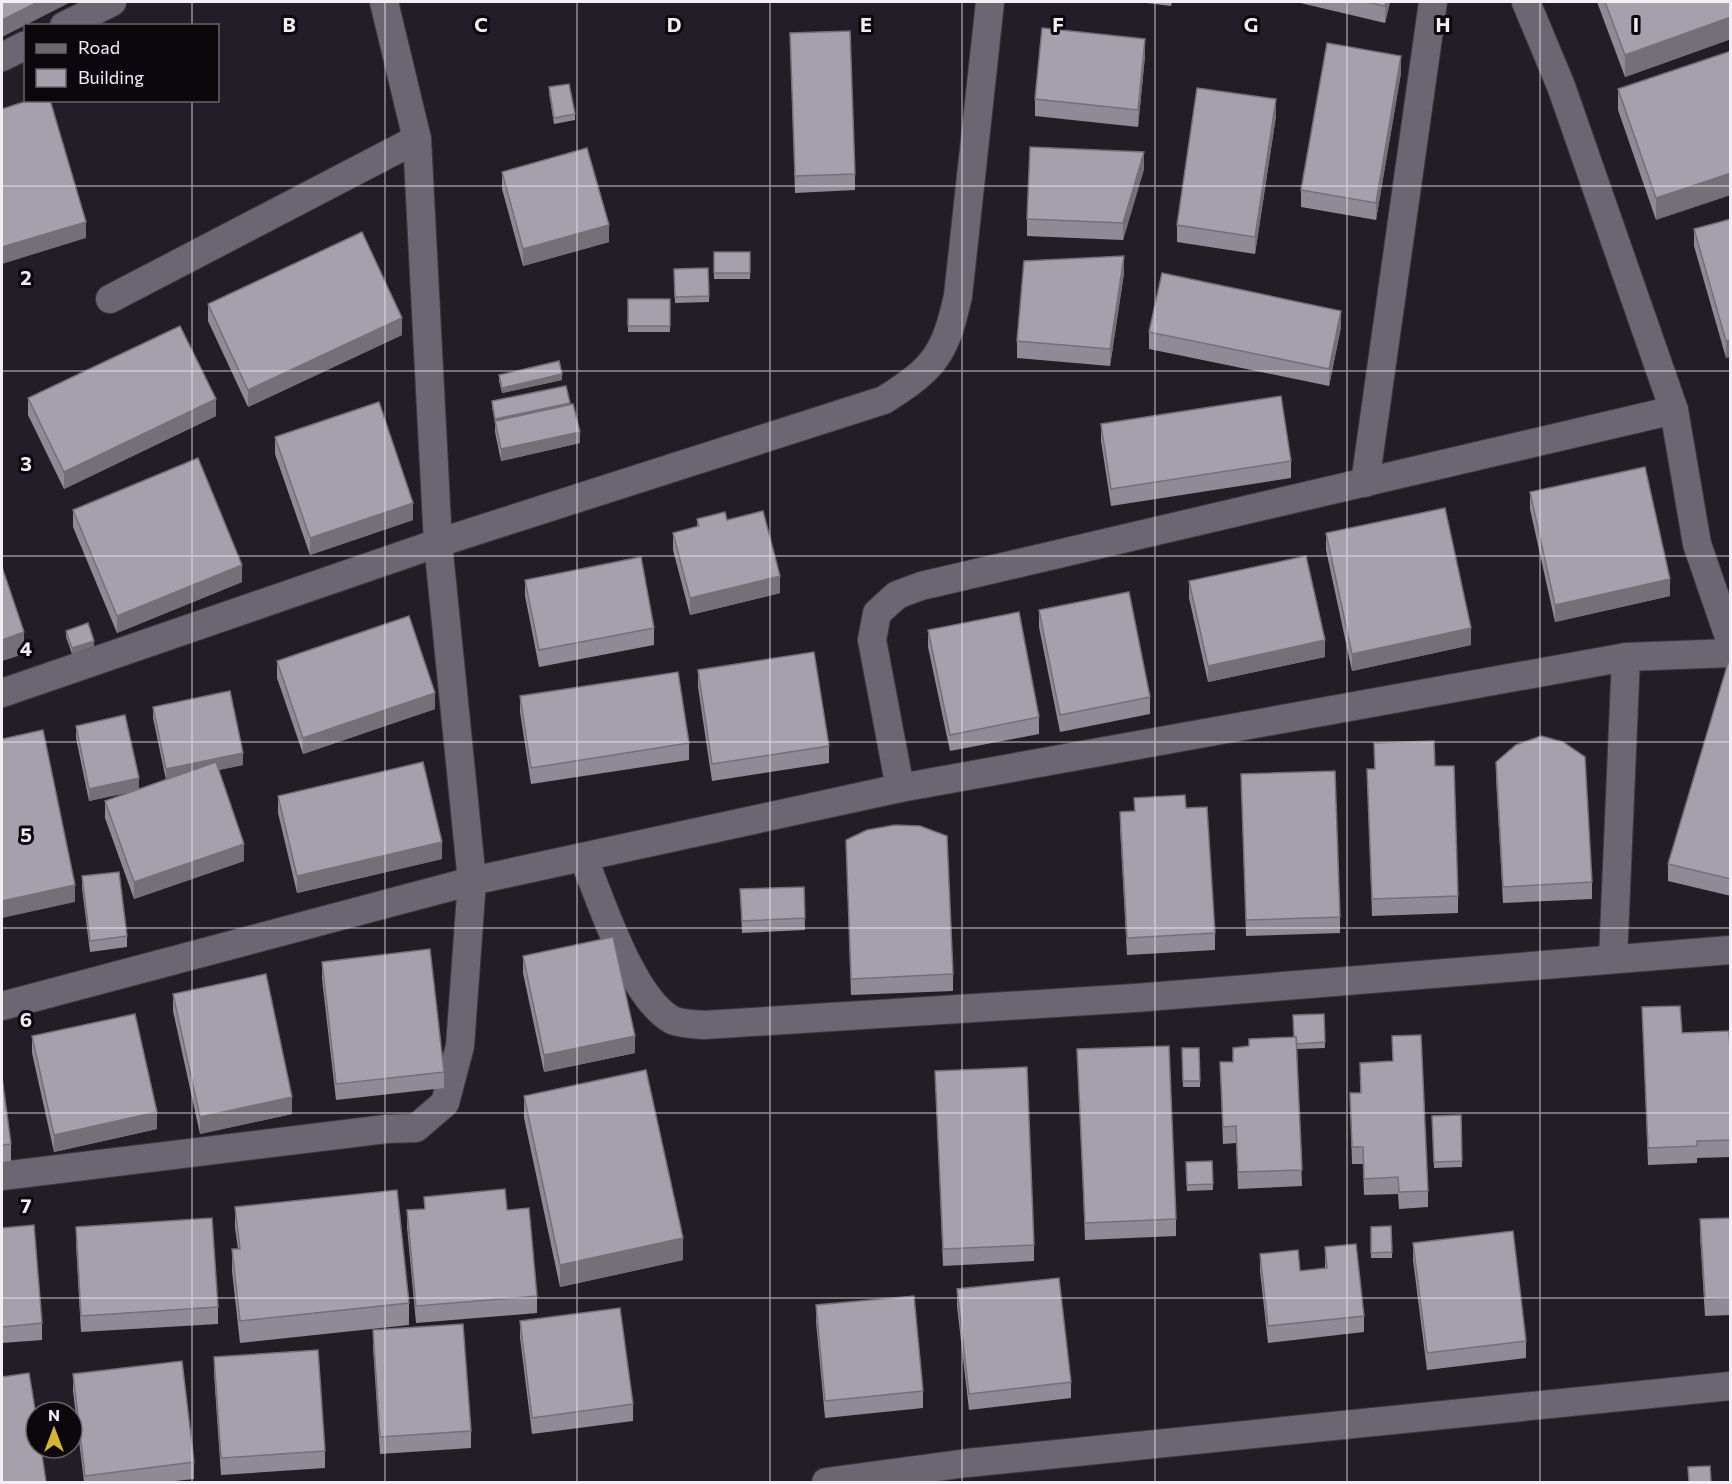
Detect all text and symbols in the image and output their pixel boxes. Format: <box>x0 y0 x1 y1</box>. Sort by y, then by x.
text: B <box>282 12 296 36</box>
text: C <box>474 12 488 36</box>
text: D <box>667 12 681 36</box>
text: E <box>860 12 872 36</box>
text: F <box>1052 12 1064 36</box>
text: G <box>1244 12 1258 36</box>
text: H <box>1436 12 1451 36</box>
text: I <box>1633 12 1639 36</box>
legend <box>24 24 219 102</box>
text: Road <box>78 36 120 58</box>
text: Building <box>78 66 144 88</box>
text: 2 <box>20 265 32 289</box>
text: 3 <box>20 451 32 475</box>
text: 4 <box>20 636 32 660</box>
text: 5 <box>20 822 32 846</box>
text: 6 <box>20 1007 32 1031</box>
text: 7 <box>21 1193 32 1217</box>
north arrow <box>24 1400 84 1460</box>
text: N <box>48 1405 60 1424</box>

